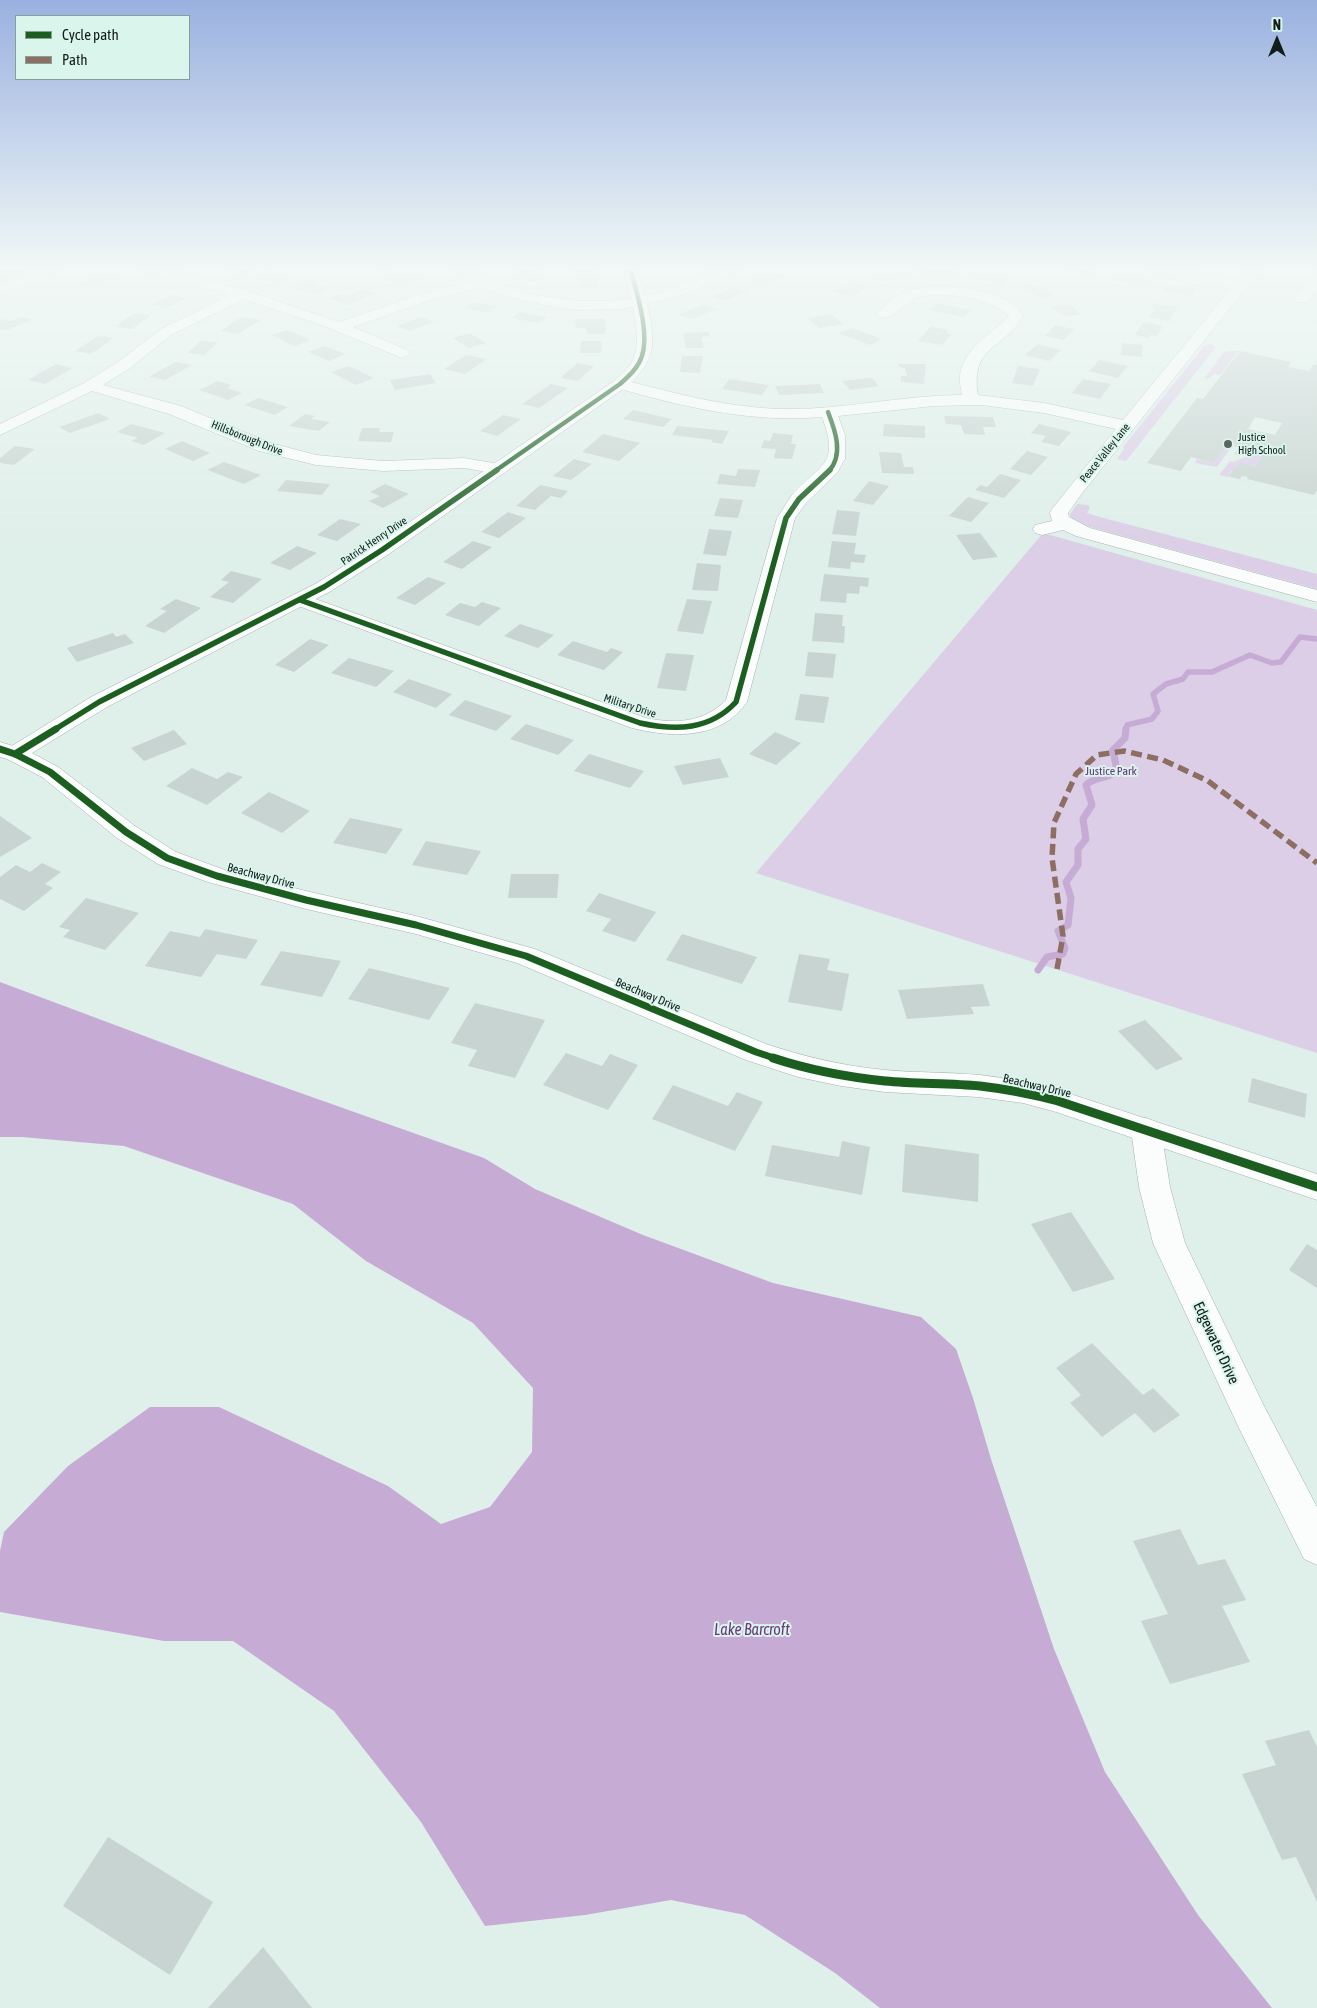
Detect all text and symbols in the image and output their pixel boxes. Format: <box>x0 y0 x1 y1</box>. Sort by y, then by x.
legend <box>15 15 190 80</box>
north arrow <box>1252 15 1302 65</box>
text: N <box>1273 17 1281 33</box>
text: Cycle path <box>62 26 119 43</box>
text: Path <box>62 51 88 68</box>
street label: Hillsborough Drive <box>209 418 285 458</box>
street label: Peace Valley Lane <box>1077 421 1133 485</box>
place label: Justice High School <box>1238 431 1286 457</box>
marker: Justice High School <box>1222 438 1234 450</box>
street label: Patrick Henry Drive <box>338 514 410 568</box>
street label: Military Drive <box>602 691 658 721</box>
park label: Justice Park <box>1085 764 1137 778</box>
street label: Beachway Drive <box>226 860 296 892</box>
street label: Beachway Drive <box>613 975 683 1015</box>
street label: Beachway Drive <box>1002 1071 1072 1101</box>
street label: Edgewater Drive <box>1189 1299 1243 1387</box>
water label: Lake Barcroft <box>714 1620 790 1640</box>

